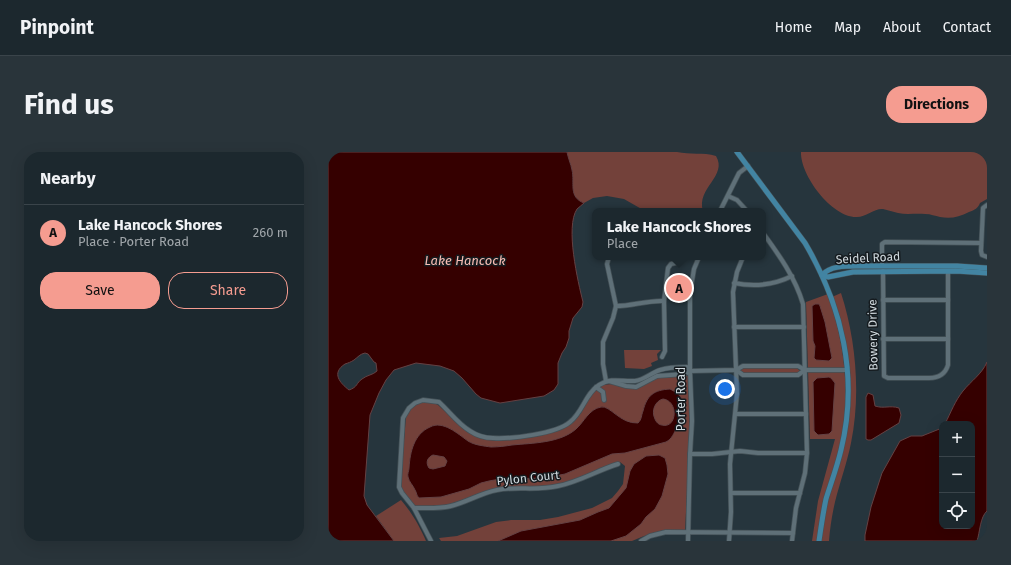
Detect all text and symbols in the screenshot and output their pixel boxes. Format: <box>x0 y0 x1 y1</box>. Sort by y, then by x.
text: Pinpoint <box>20 16 94 39</box>
text: Home <box>775 19 812 36</box>
text: Map <box>834 19 861 36</box>
text: About <box>883 19 921 36</box>
text: Contact <box>943 19 991 36</box>
button: Directions <box>886 86 987 123</box>
text: Find us <box>24 88 114 121</box>
text: Nearby <box>40 168 95 189</box>
popup <box>592 208 766 260</box>
text: Lake Hancock Shores <box>78 216 222 234</box>
text: Lake Hancock Shores <box>607 218 751 236</box>
text: A <box>49 225 57 240</box>
text: 260 m <box>253 225 288 240</box>
text: Place · Porter Road <box>78 234 189 249</box>
text: Place <box>607 236 638 251</box>
street label: Seidel Road <box>835 249 901 267</box>
water label: Lake Hancock <box>425 253 505 268</box>
button: Save <box>40 272 160 309</box>
button: Share <box>168 272 288 309</box>
pin: A <box>666 273 692 303</box>
street label: Bowery Drive <box>865 299 881 371</box>
street label: Porter Road <box>674 367 688 431</box>
your location <box>715 379 735 399</box>
map controls <box>939 421 975 529</box>
button: + <box>939 421 975 457</box>
button: − <box>939 457 975 493</box>
street label: Pylon Court <box>496 468 561 488</box>
button: locate <box>939 493 975 529</box>

